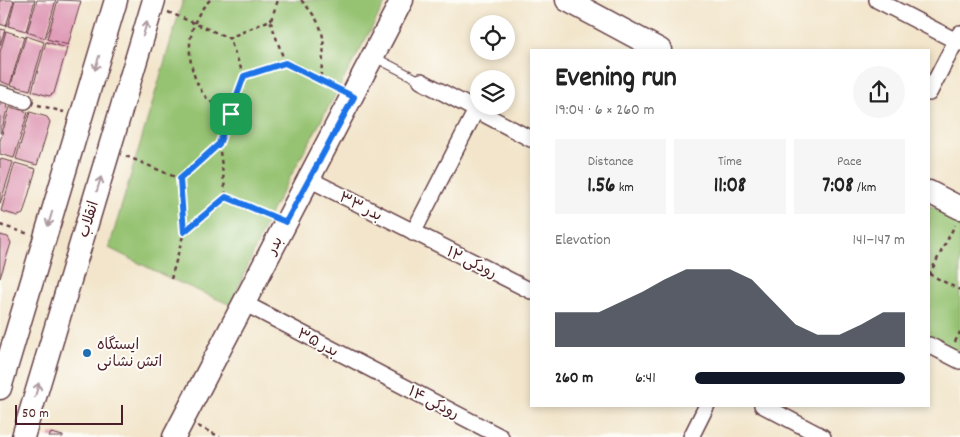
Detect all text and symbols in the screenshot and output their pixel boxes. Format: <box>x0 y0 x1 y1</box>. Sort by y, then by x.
map controls <box>470 15 515 115</box>
button: locate <box>470 15 515 60</box>
one-way arrow <box>141 21 151 37</box>
one-way arrow <box>91 55 101 71</box>
text: Evening run <box>555 60 677 100</box>
button: share <box>853 66 905 118</box>
button: layers <box>470 70 515 115</box>
pin <box>210 93 252 135</box>
text: 19:04 · 6 × 260 m <box>555 99 654 122</box>
icon: arrive <box>217 100 245 128</box>
text: Distance <box>588 152 634 172</box>
text: Time <box>718 152 742 172</box>
text: Pace <box>837 152 862 172</box>
text: 1.56 <box>587 172 615 202</box>
text: 11:08 <box>714 172 746 202</box>
text: 7:08 <box>822 172 854 202</box>
one-way arrow <box>94 177 104 193</box>
text: km <box>615 178 634 198</box>
text: /km <box>854 178 876 198</box>
street label: بدر ۳۳ <box>335 188 385 228</box>
street label: انقلاب <box>74 199 106 241</box>
one-way arrow <box>45 211 55 227</box>
text: Elevation <box>555 229 611 252</box>
text: 141–147 m <box>852 229 905 252</box>
street label: بدر <box>261 233 290 260</box>
street label: رودکی ۱۲ <box>442 242 500 285</box>
street label: بدر ۳۵ <box>293 324 342 364</box>
place label: ایستگاه اتش نشانی <box>97 335 162 374</box>
marker: ایستگاه اتش نشانی <box>81 347 93 359</box>
text: 260 m <box>555 367 593 390</box>
text: 6:41 <box>635 367 656 390</box>
street label: رودکی ۱۴ <box>404 382 462 426</box>
one-way arrow <box>32 383 42 399</box>
scale bar <box>15 402 122 425</box>
text: 50 m <box>22 404 49 424</box>

